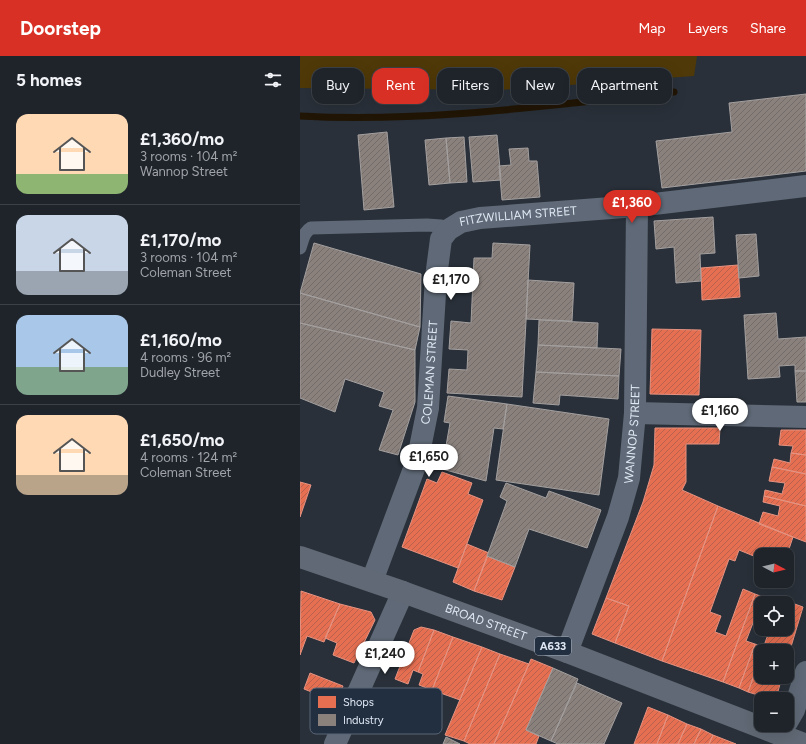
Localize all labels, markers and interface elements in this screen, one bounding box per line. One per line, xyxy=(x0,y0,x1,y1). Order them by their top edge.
text: Doorstep xyxy=(20,17,101,40)
text: Map xyxy=(638,20,666,37)
text: Layers xyxy=(688,20,728,37)
text: Share xyxy=(750,20,786,37)
chip: Buy xyxy=(312,68,364,104)
chip: Rent xyxy=(372,68,429,104)
chip: Filters xyxy=(437,68,503,104)
chip: New xyxy=(511,68,569,104)
chip: Apartment xyxy=(577,68,672,104)
icon: filters xyxy=(262,69,284,91)
text: 5 homes xyxy=(16,70,82,90)
text: £1,360/mo xyxy=(140,129,224,149)
icon: home xyxy=(48,130,96,178)
text: 3 rooms · 104 m² xyxy=(140,149,237,164)
text: Wannop Street xyxy=(140,164,228,179)
pin: £1,360 xyxy=(599,190,665,224)
text: £1,360 xyxy=(612,195,652,210)
street label: FITZWILLIAM STREET xyxy=(458,204,578,229)
text: £1,170/mo xyxy=(140,230,221,250)
icon: home xyxy=(48,231,96,279)
text: 3 rooms · 104 m² xyxy=(140,250,237,265)
text: Coleman Street xyxy=(140,265,231,280)
pin: £1,170 xyxy=(418,267,484,301)
text: £1,170 xyxy=(432,272,470,287)
street label: COLEMAN STREET xyxy=(418,320,440,425)
text: £1,160/mo xyxy=(140,330,222,350)
icon: home xyxy=(48,331,96,379)
text: 4 rooms · 96 m² xyxy=(140,350,231,365)
text: Dudley Street xyxy=(140,365,220,380)
street label: WANNOP STREET xyxy=(622,384,642,484)
pin: £1,160 xyxy=(687,398,753,432)
text: £1,160 xyxy=(701,403,739,418)
text: £1,650/mo xyxy=(140,430,224,450)
icon: home xyxy=(48,431,96,479)
pin: £1,650 xyxy=(396,444,462,478)
text: £1,650 xyxy=(409,449,449,464)
text: 4 rooms · 124 m² xyxy=(140,450,237,465)
text: Coleman Street xyxy=(140,465,231,480)
north arrow xyxy=(754,548,794,588)
map controls xyxy=(754,548,794,732)
button: locate xyxy=(754,596,794,636)
street label: BROAD STREET xyxy=(443,601,529,644)
road number: A633 xyxy=(535,637,571,655)
pin: £1,240 xyxy=(352,641,418,675)
button: + xyxy=(754,644,794,684)
text: £1,240 xyxy=(365,646,405,661)
legend xyxy=(310,688,442,734)
button: − xyxy=(754,692,794,732)
text: Shops xyxy=(343,696,374,709)
text: Industry xyxy=(343,714,384,727)

